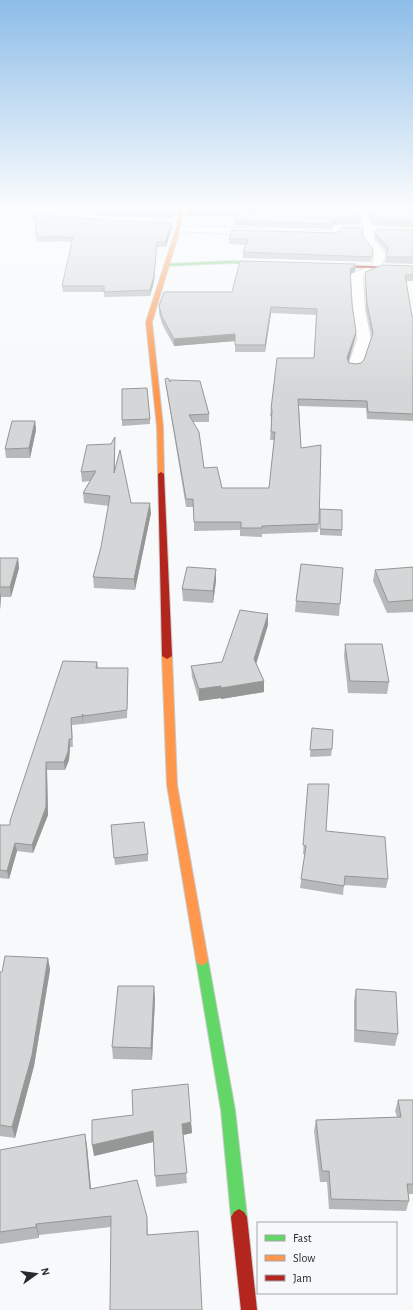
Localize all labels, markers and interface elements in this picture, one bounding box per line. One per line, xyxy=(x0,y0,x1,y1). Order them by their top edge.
legend xyxy=(257,1222,397,1294)
text: Fast xyxy=(293,1232,312,1244)
text: Slow xyxy=(293,1252,315,1264)
north arrow xyxy=(16,1254,56,1294)
text: N xyxy=(39,1267,51,1277)
text: Jam xyxy=(293,1272,312,1284)

